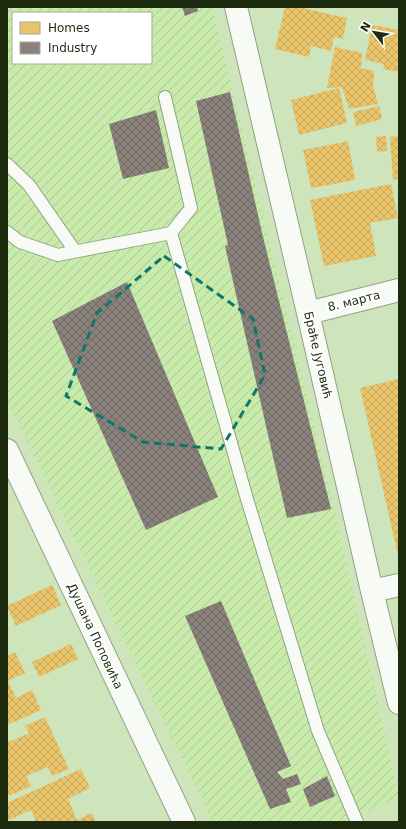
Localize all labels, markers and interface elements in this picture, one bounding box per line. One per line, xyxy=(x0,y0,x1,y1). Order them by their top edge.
legend xyxy=(12,12,152,64)
north arrow xyxy=(354,12,394,52)
text: N xyxy=(358,20,374,34)
text: Homes xyxy=(48,21,90,35)
text: Industry xyxy=(48,41,97,55)
street label: 8. марта xyxy=(326,288,382,314)
street label: Браће Југовић xyxy=(301,310,335,400)
street label: Душана Поповића xyxy=(64,581,126,691)

